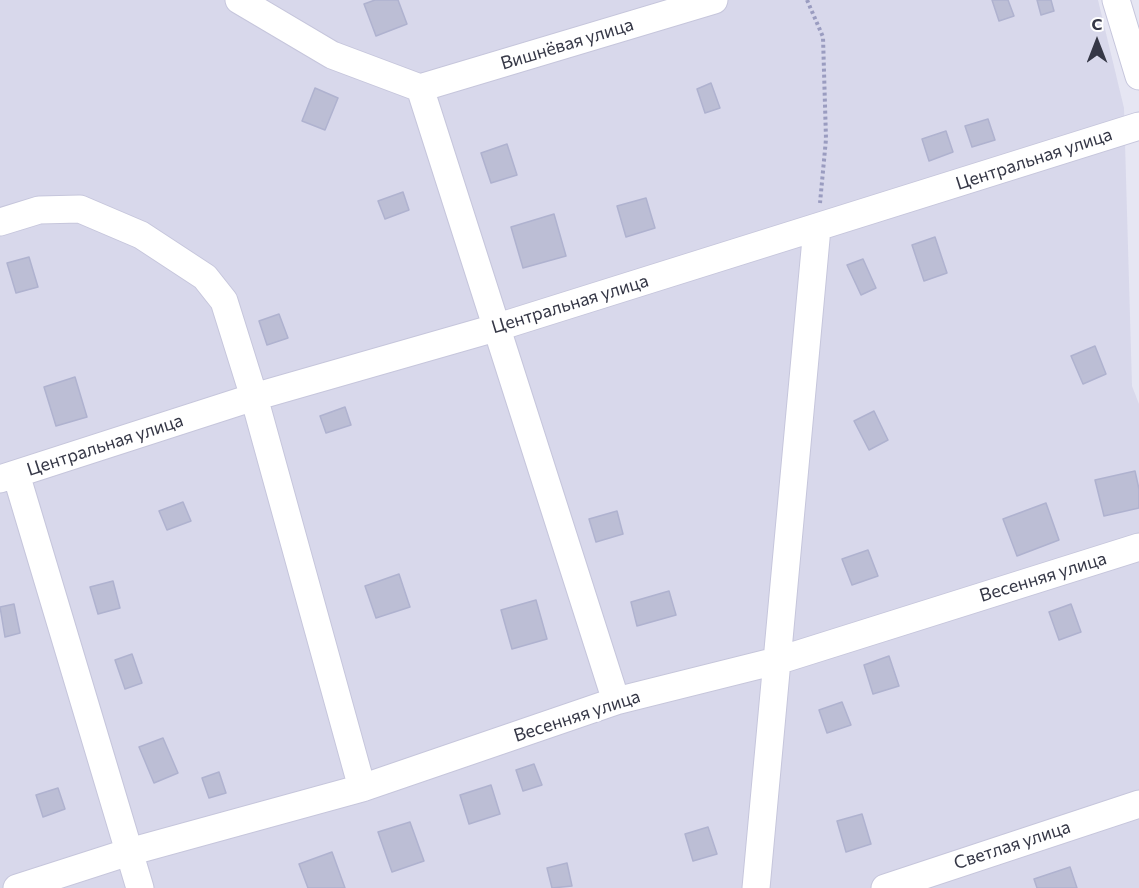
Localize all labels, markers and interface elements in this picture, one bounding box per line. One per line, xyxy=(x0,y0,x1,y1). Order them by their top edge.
north arrow xyxy=(1067,12,1127,72)
street label: Вишнёвая улица xyxy=(498,14,636,74)
text: С xyxy=(1092,14,1102,33)
street label: Центральная улица xyxy=(953,124,1115,194)
street label: Центральная улица xyxy=(489,270,651,338)
street label: Центральная улица xyxy=(24,410,186,480)
street label: Весенняя улица xyxy=(977,547,1109,607)
street label: Весенняя улица xyxy=(511,685,643,747)
street label: Светлая улица xyxy=(951,816,1073,874)

